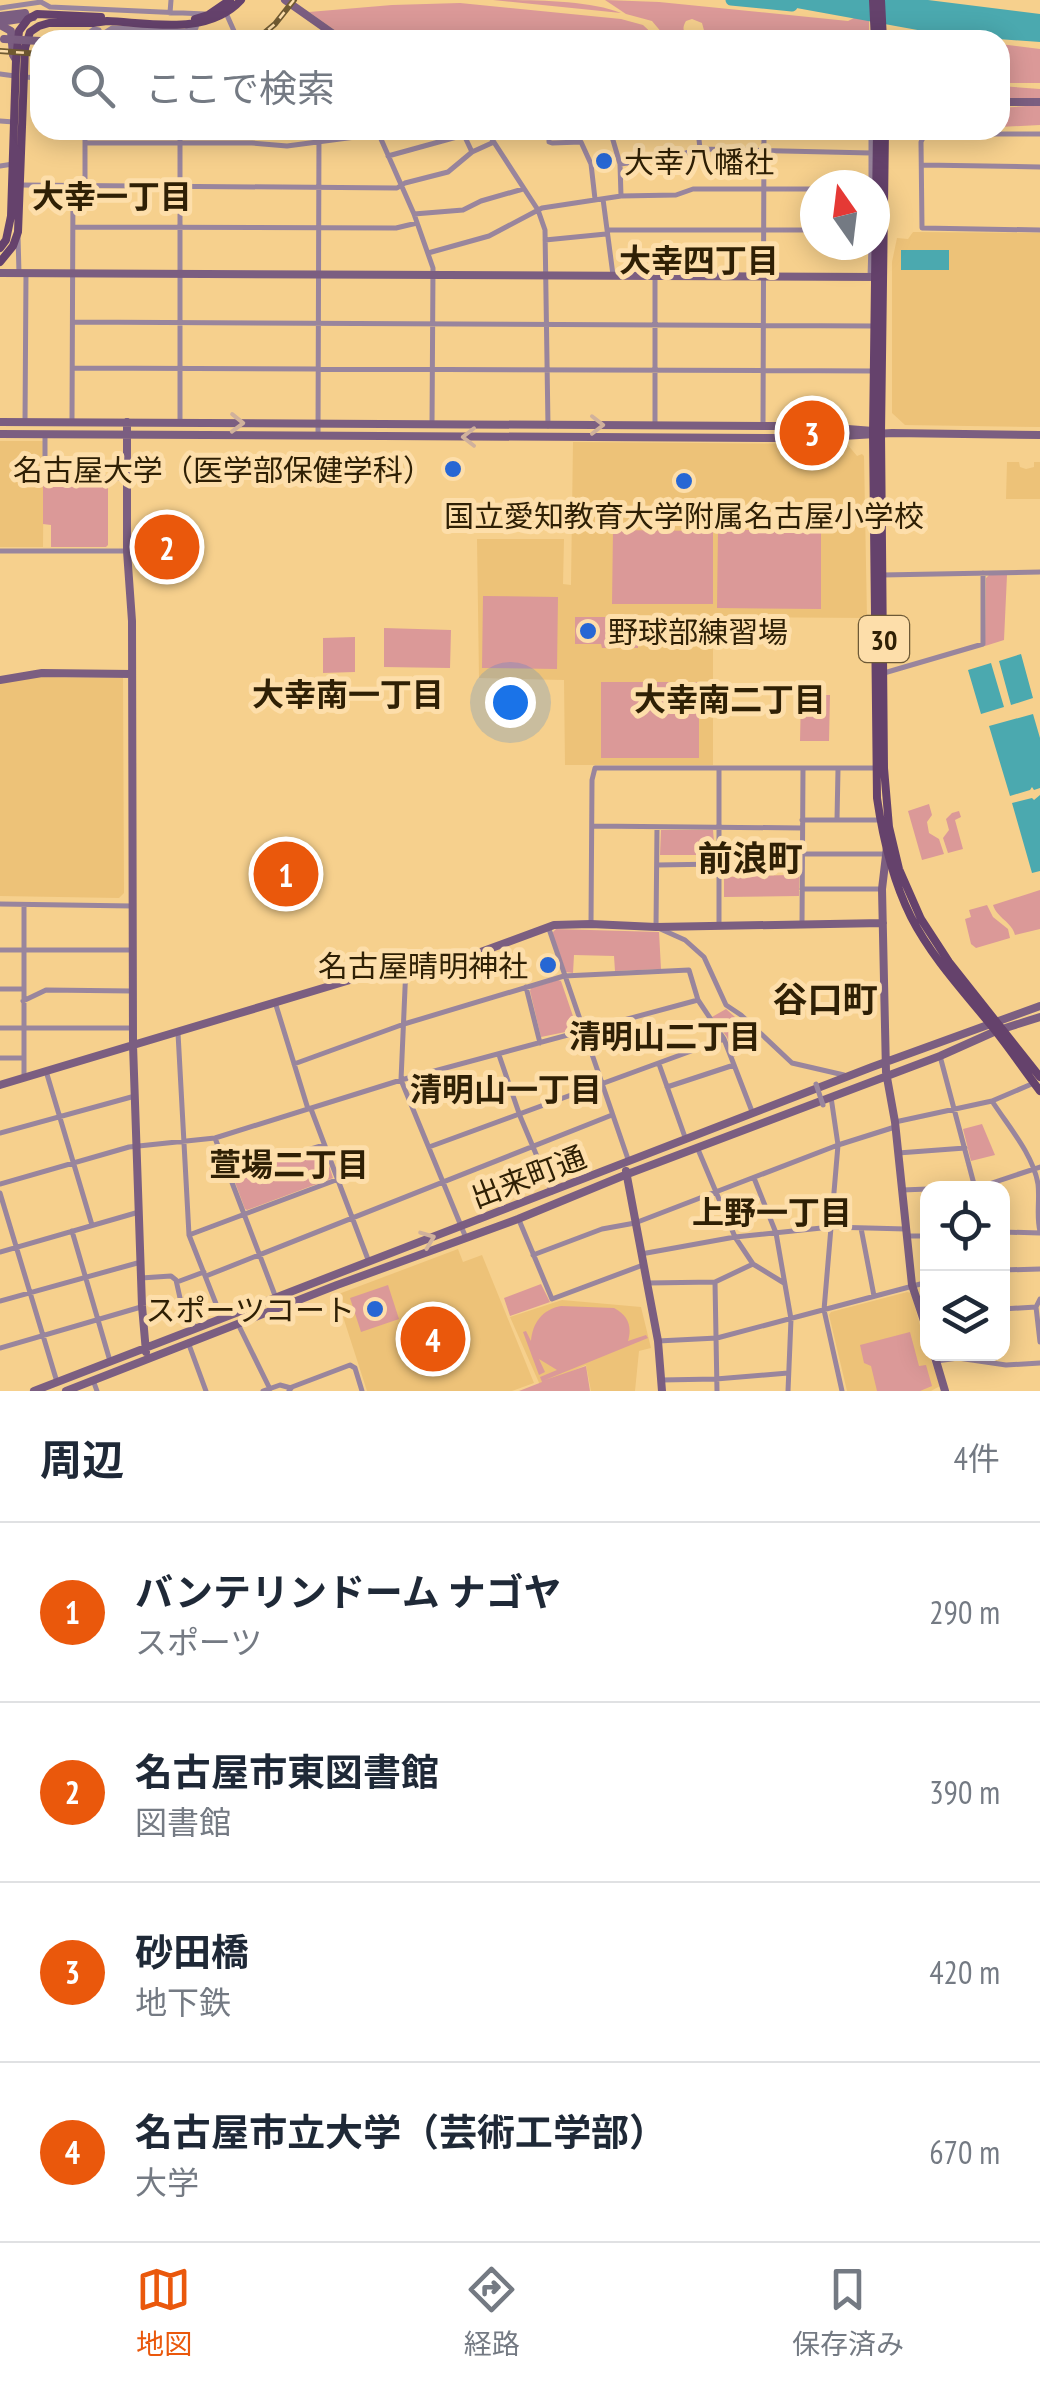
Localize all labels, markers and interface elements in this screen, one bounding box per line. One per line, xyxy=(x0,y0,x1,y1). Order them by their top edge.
search box xyxy=(30,30,1010,140)
icon: search xyxy=(65,58,120,113)
text: ここで検索 xyxy=(145,63,335,112)
place label: 大幸八幡社 xyxy=(624,142,774,181)
marker: 大幸八幡社 xyxy=(593,150,615,172)
north arrow xyxy=(800,170,890,260)
district label: 大幸一丁目 xyxy=(32,175,192,217)
district label: 大幸四丁目 xyxy=(619,239,779,281)
pin: 3 xyxy=(780,396,844,470)
one-way arrow xyxy=(230,412,246,434)
one-way arrow xyxy=(590,414,606,436)
one-way arrow xyxy=(460,426,476,447)
place label: 名古屋大学（医学部保健学科） xyxy=(13,450,433,489)
marker: 名古屋大学（医学部保健学科） xyxy=(442,458,464,480)
marker: 国立愛知教育大学附属名古屋小学校 xyxy=(673,470,695,492)
place label: 国立愛知教育大学附属名古屋小学校 xyxy=(444,496,924,535)
pin: 2 xyxy=(134,510,200,584)
place label: 野球部練習場 xyxy=(608,612,788,651)
road number: 30 xyxy=(859,616,909,662)
marker: 野球部練習場 xyxy=(577,620,599,642)
district label: 大幸南一丁目 xyxy=(252,673,444,715)
your location xyxy=(485,677,536,728)
district label: 大幸南二丁目 xyxy=(634,678,826,720)
district label: 前浪町 xyxy=(697,835,803,881)
pin: 1 xyxy=(254,836,318,912)
place label: 名古屋晴明神社 xyxy=(318,946,528,985)
marker: 名古屋晴明神社 xyxy=(537,954,559,976)
district label: 谷口町 xyxy=(772,976,878,1022)
district label: 清明山二丁目 xyxy=(569,1015,761,1057)
district label: 清明山一丁目 xyxy=(410,1068,602,1110)
street label: 出来町通 xyxy=(465,1136,591,1216)
district label: 萱場二丁目 xyxy=(209,1143,369,1185)
map controls xyxy=(920,1181,1010,1361)
button: locate xyxy=(920,1181,1010,1271)
district label: 上野一丁目 xyxy=(692,1191,852,1233)
one-way arrow xyxy=(418,1230,435,1251)
button: layers xyxy=(920,1271,1010,1361)
place label: スポーツコート xyxy=(146,1290,355,1329)
marker: スポーツコート xyxy=(364,1298,386,1320)
pin: 4 xyxy=(400,1302,466,1376)
text: 周辺 xyxy=(40,1432,124,1487)
text: 4件 xyxy=(954,1437,1000,1479)
text: バンテリンドーム ナゴヤ xyxy=(135,1567,562,1616)
text: 1 xyxy=(65,1591,80,1633)
text: 290 m xyxy=(929,1591,1000,1633)
text: スポーツ xyxy=(135,1621,262,1663)
text: 名古屋市東図書館 xyxy=(135,1747,439,1796)
text: 2 xyxy=(65,1771,80,1813)
text: 390 m xyxy=(929,1771,1000,1813)
text: 図書館 xyxy=(135,1801,231,1843)
text: 砂田橋 xyxy=(135,1927,249,1976)
text: 3 xyxy=(65,1951,80,1993)
text: 420 m xyxy=(929,1951,1000,1993)
text: 地下鉄 xyxy=(135,1981,231,2023)
text: 名古屋市立大学（芸術工学部） xyxy=(135,2107,667,2156)
text: 4 xyxy=(65,2131,80,2173)
text: 670 m xyxy=(929,2131,1000,2173)
text: 大学 xyxy=(135,2161,199,2203)
tab: 地図 xyxy=(136,2262,192,2362)
tab: 経路 xyxy=(464,2262,520,2362)
tab: 保存済み xyxy=(792,2262,904,2362)

